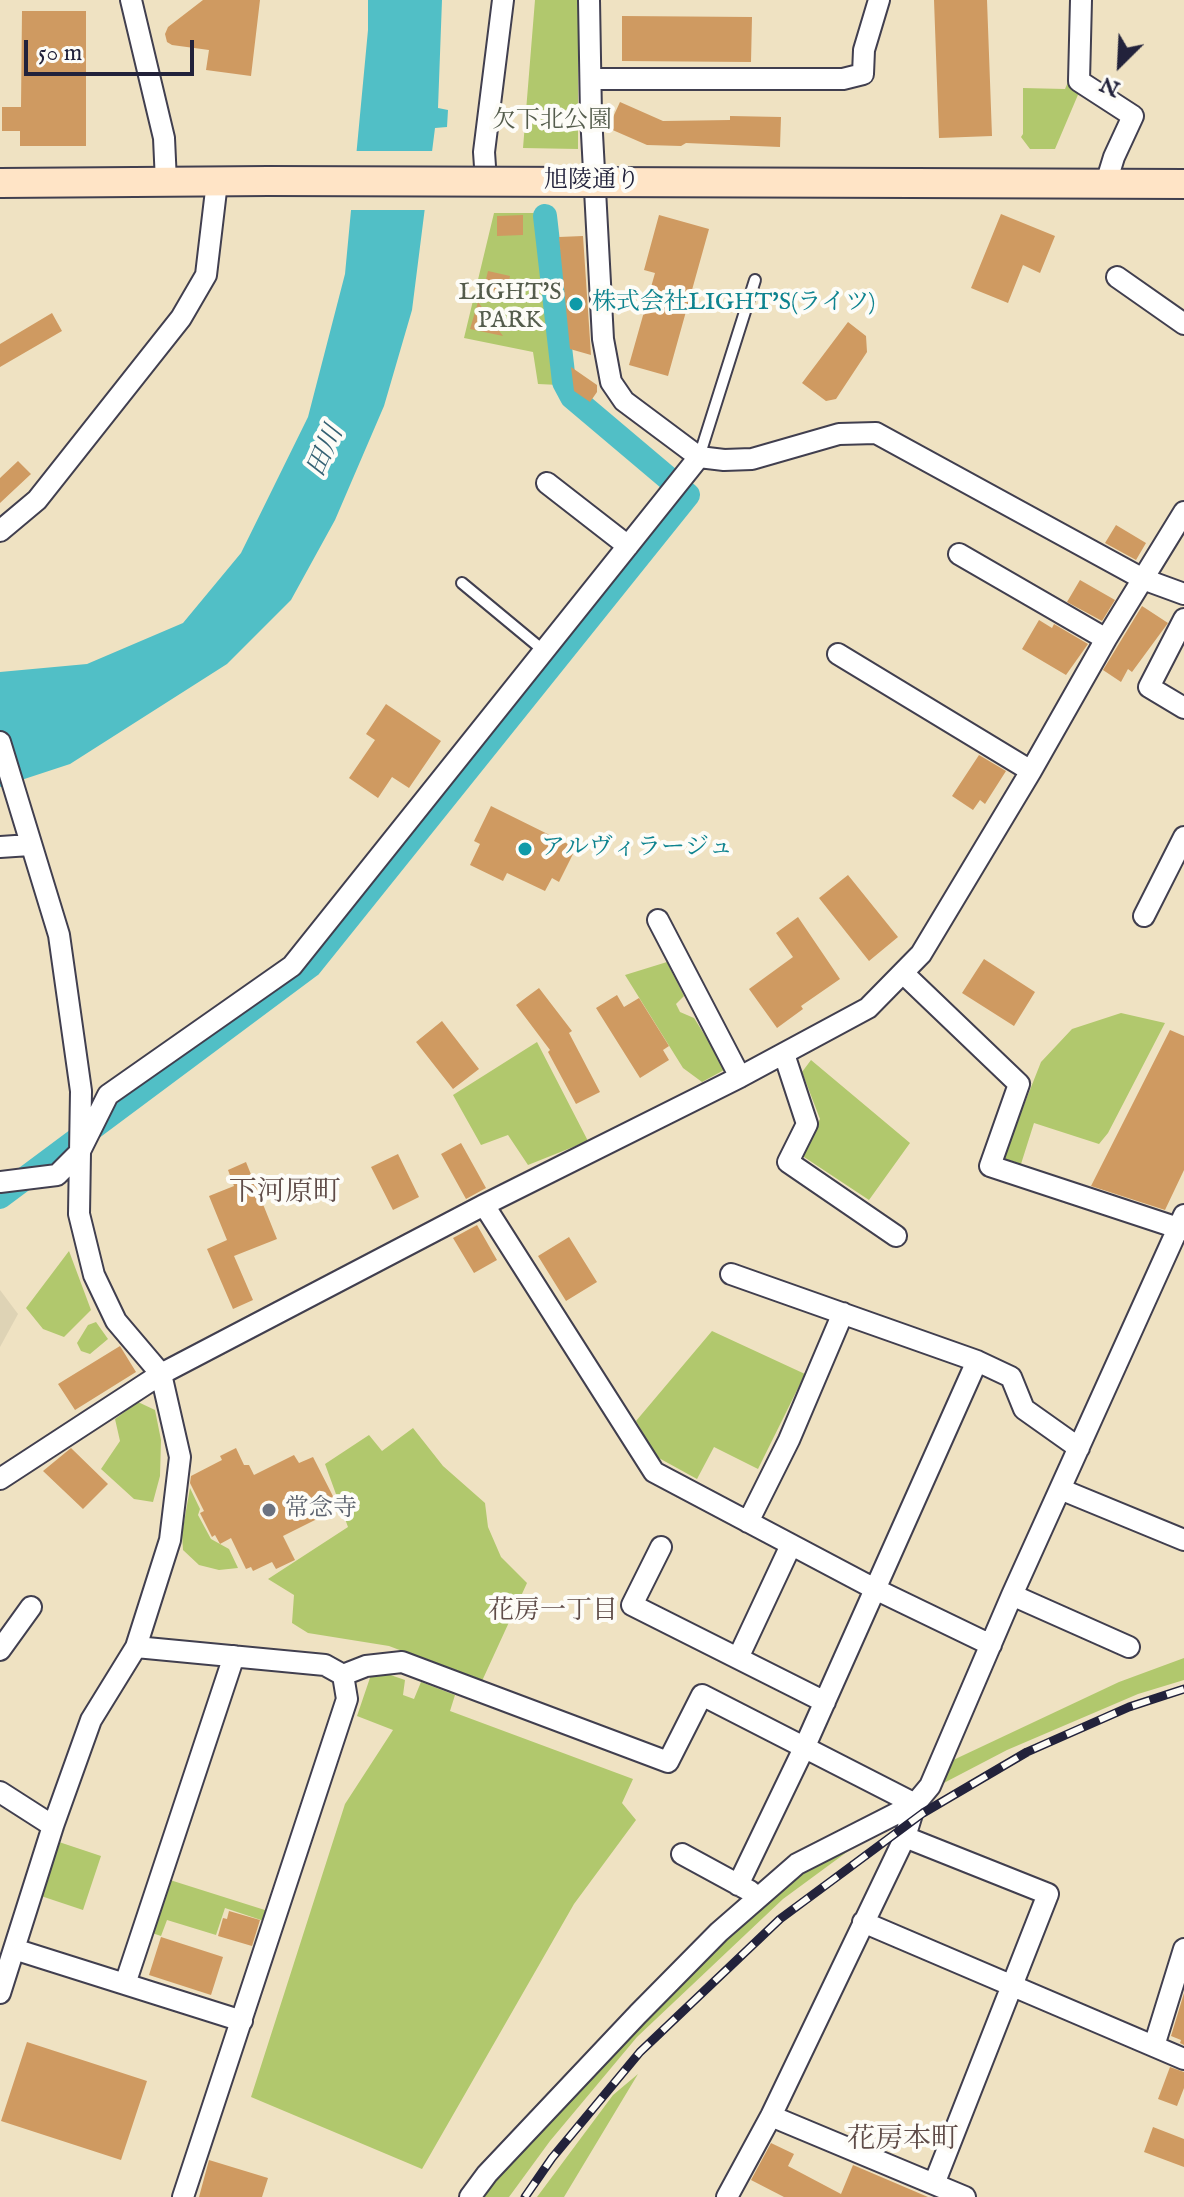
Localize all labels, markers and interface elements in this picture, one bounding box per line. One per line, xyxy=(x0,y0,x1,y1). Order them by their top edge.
scale bar xyxy=(28,24,198,74)
north arrow xyxy=(1080,24,1160,104)
text: 50 m xyxy=(38,38,82,69)
text: N xyxy=(1096,69,1125,103)
park label: 欠下北公園 xyxy=(492,108,612,136)
street label: 旭陵通り xyxy=(544,168,640,196)
park label: LIGHT'S PARK xyxy=(458,280,562,336)
place label: 株式会社LIGHT'S(ライツ) xyxy=(592,290,875,318)
marker: 株式会社LIGHT'S(ライツ) xyxy=(567,295,585,313)
water label: 田川 xyxy=(302,422,352,482)
place label: アルヴィラージュ xyxy=(541,835,733,863)
marker: アルヴィラージュ xyxy=(516,840,534,858)
district label: 下河原町 xyxy=(229,1177,341,1211)
place label: 常念寺 xyxy=(285,1496,357,1524)
marker: 常念寺 xyxy=(260,1501,278,1519)
district label: 花房一丁目 xyxy=(488,1597,618,1629)
district label: 花房本町 xyxy=(847,2124,959,2158)

